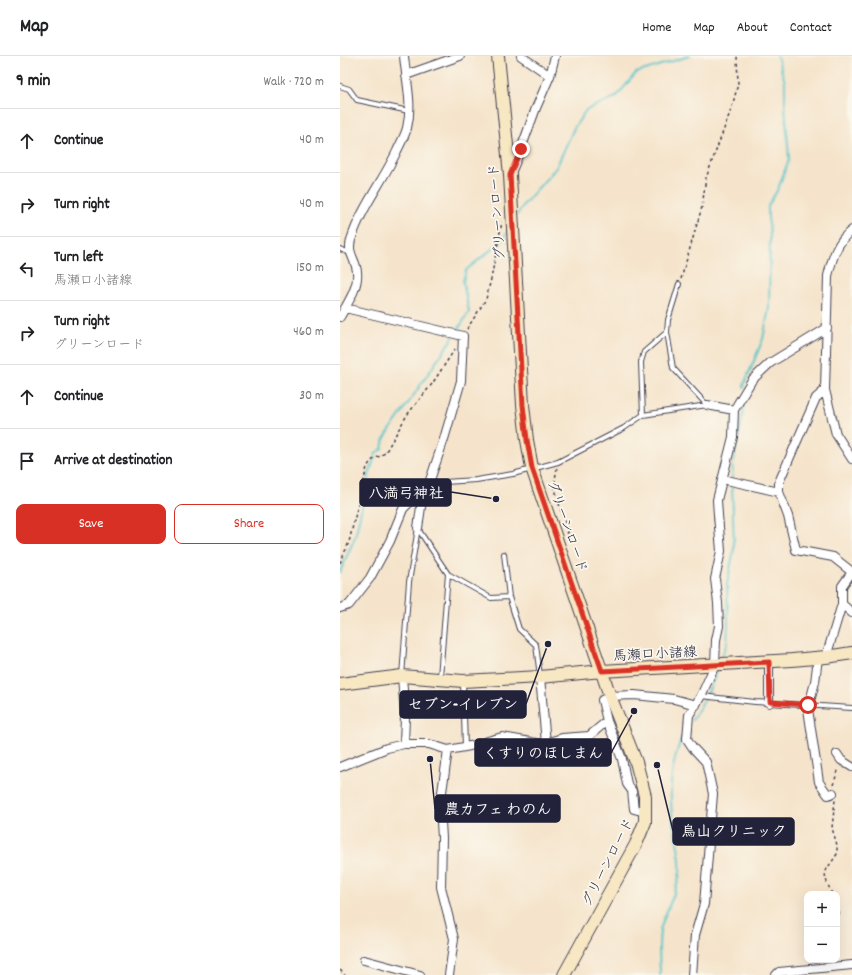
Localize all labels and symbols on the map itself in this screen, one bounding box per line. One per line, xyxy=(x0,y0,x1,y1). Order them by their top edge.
route end xyxy=(512,140,530,158)
street label: グリーンロード xyxy=(485,163,511,261)
street label: グリーンロード xyxy=(541,477,591,576)
callout: 八満弓神社 xyxy=(360,479,451,506)
text: 八満弓神社 xyxy=(368,484,444,506)
street label: 馬瀬口小諸線 xyxy=(613,643,698,667)
callout: セブン-イレブン xyxy=(400,691,526,718)
text: セブン-イレブン xyxy=(408,695,518,717)
route start xyxy=(799,696,817,714)
callout: くすりのほしまん xyxy=(475,739,611,766)
text: くすりのほしまん xyxy=(483,744,603,766)
callout: 農カフェ わのん xyxy=(435,795,560,822)
text: 農カフェ わのん xyxy=(444,800,552,822)
street label: グリーンロード xyxy=(578,815,640,911)
callout: 烏山クリニック xyxy=(673,818,794,845)
text: 烏山クリニック xyxy=(681,822,787,844)

